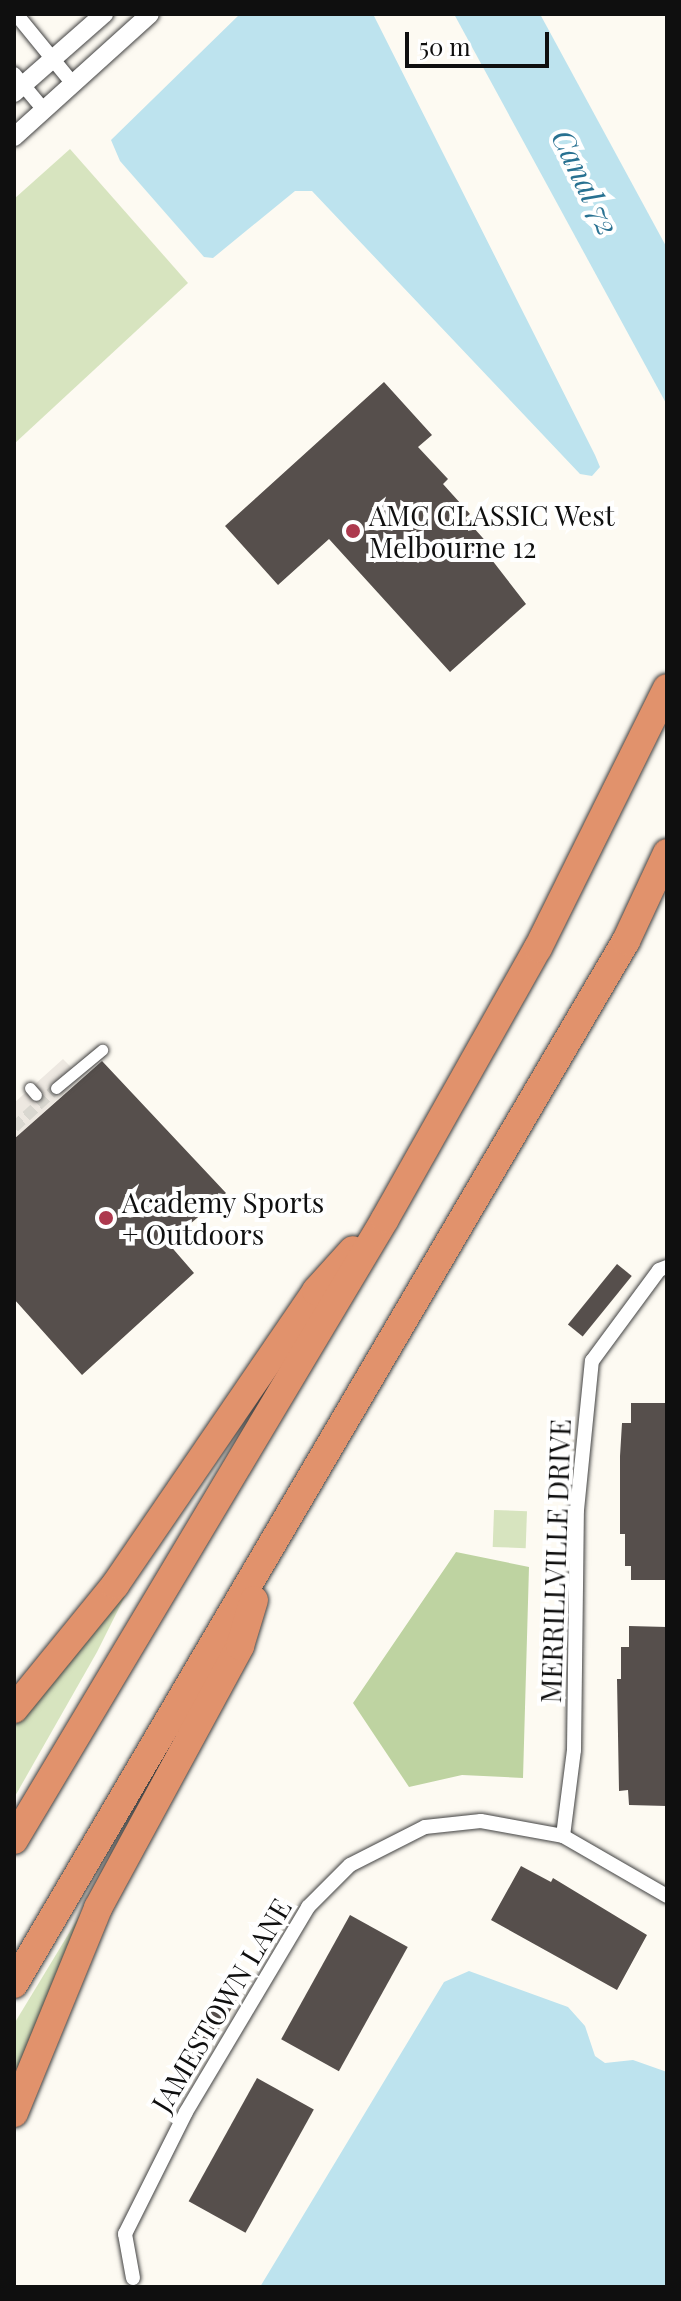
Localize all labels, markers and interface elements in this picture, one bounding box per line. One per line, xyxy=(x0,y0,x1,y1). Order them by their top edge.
scale bar xyxy=(409,16,553,66)
text: 50 m xyxy=(419,30,471,62)
water label: Canal 72 xyxy=(545,123,627,241)
place label: AMC CLASSIC West Melbourne 12 xyxy=(369,498,616,564)
marker: AMC CLASSIC West Melbourne 12 xyxy=(344,522,362,540)
place label: Academy Sports + Outdoors xyxy=(122,1185,325,1251)
marker: Academy Sports + Outdoors xyxy=(97,1209,115,1227)
street label: MERRILLVILLE DRIVE xyxy=(533,1418,577,1704)
street label: JAMESTOWN LANE xyxy=(144,1892,298,2118)

